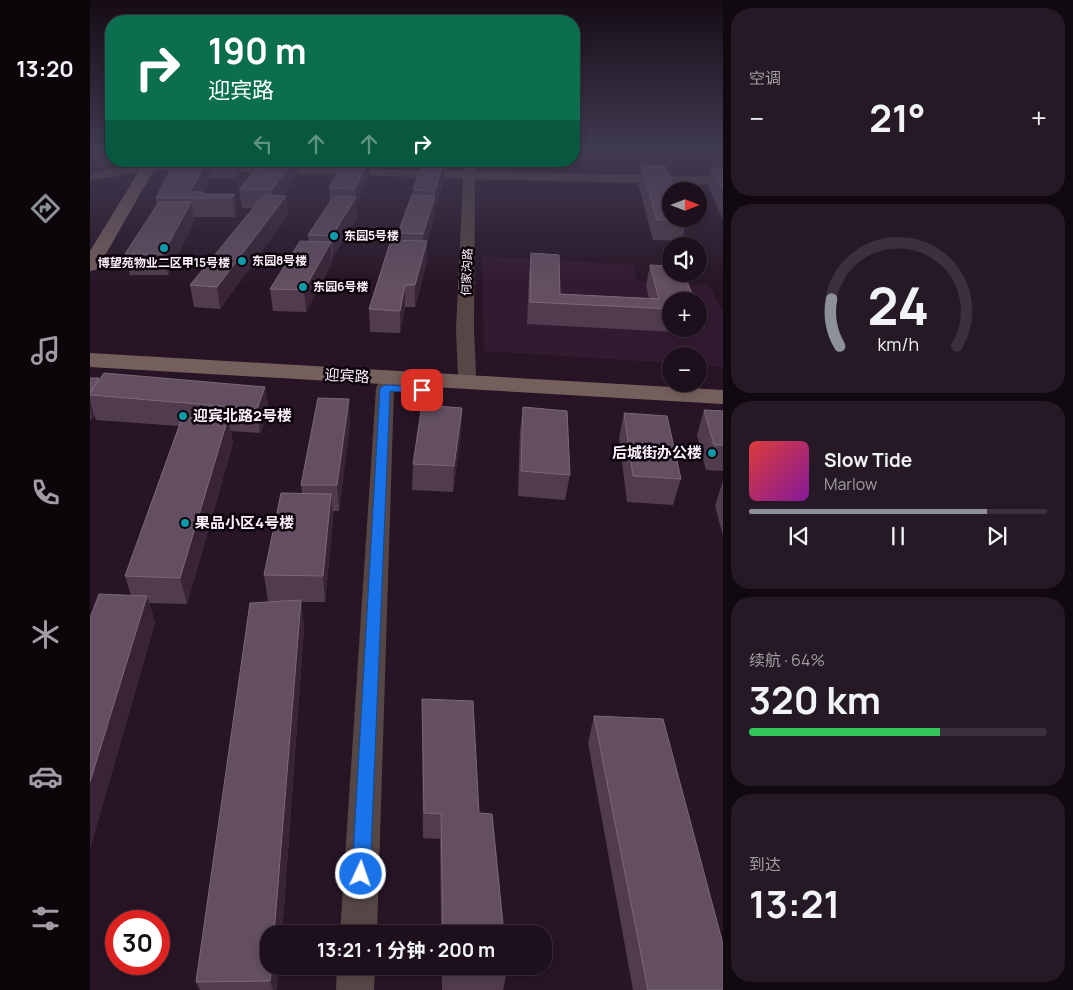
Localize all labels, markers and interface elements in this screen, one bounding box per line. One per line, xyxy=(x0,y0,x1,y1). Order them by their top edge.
text: 190 m xyxy=(208,27,307,75)
icon: right xyxy=(125,35,190,100)
text: 13:20 xyxy=(16,54,74,84)
text: 空调 xyxy=(749,67,781,89)
text: 迎宾路 xyxy=(208,75,274,105)
text: 21° xyxy=(869,91,926,143)
text: − xyxy=(749,99,764,137)
text: + xyxy=(1031,99,1047,137)
icon: left xyxy=(249,130,277,158)
icon: ahead xyxy=(302,130,330,158)
icon: ahead xyxy=(355,130,383,158)
icon: right xyxy=(408,130,436,158)
north arrow xyxy=(662,182,708,228)
map controls xyxy=(662,182,707,392)
icon: directions xyxy=(28,191,63,226)
place label: 东园5号楼 xyxy=(344,227,399,244)
marker: 东园5号楼 xyxy=(328,230,340,242)
button: sound xyxy=(662,237,707,282)
marker: 博望苑物业二区甲15号楼 xyxy=(158,242,170,254)
street label: 何家沟路 xyxy=(457,248,476,296)
place label: 东园8号楼 xyxy=(252,252,307,269)
place label: 博望苑物业二区甲15号楼 xyxy=(98,254,230,271)
marker: 东园8号楼 xyxy=(236,255,248,267)
text: 24 xyxy=(867,270,929,341)
place label: 东园6号楼 xyxy=(313,278,368,295)
marker: 东园6号楼 xyxy=(297,281,309,293)
button: + xyxy=(662,292,707,337)
text: km/h xyxy=(877,332,919,356)
icon: music xyxy=(28,333,63,368)
button: − xyxy=(662,347,707,392)
street label: 迎宾路 xyxy=(324,364,370,387)
pin xyxy=(401,369,443,411)
icon: arrive xyxy=(408,376,436,404)
place label: 迎宾北路2号楼 xyxy=(193,405,292,426)
marker: 迎宾北路2号楼 xyxy=(177,410,189,422)
place label: 后城街办公楼 xyxy=(612,442,702,463)
marker: 后城街办公楼 xyxy=(706,447,718,459)
text: Slow Tide xyxy=(824,447,912,473)
text: Marlow xyxy=(824,473,877,495)
icon: phone xyxy=(28,475,63,510)
place label: 果品小区4号楼 xyxy=(195,512,294,533)
marker: 果品小区4号楼 xyxy=(179,517,191,529)
icon: previous xyxy=(785,522,813,550)
icon: pause xyxy=(884,522,912,550)
icon: next xyxy=(983,522,1011,550)
icon: climate xyxy=(28,617,63,652)
text: 续航 · 64% xyxy=(749,649,825,671)
text: 320 km xyxy=(749,673,881,725)
icon: car xyxy=(28,759,63,794)
position arrow xyxy=(334,847,386,899)
text: 到达 xyxy=(749,853,781,875)
text: 13:21 xyxy=(749,877,840,929)
icon: filters xyxy=(28,901,63,936)
speed limit sign: 30 xyxy=(105,910,170,975)
text: 13:21 · 1 分钟 · 200 m xyxy=(317,937,495,963)

